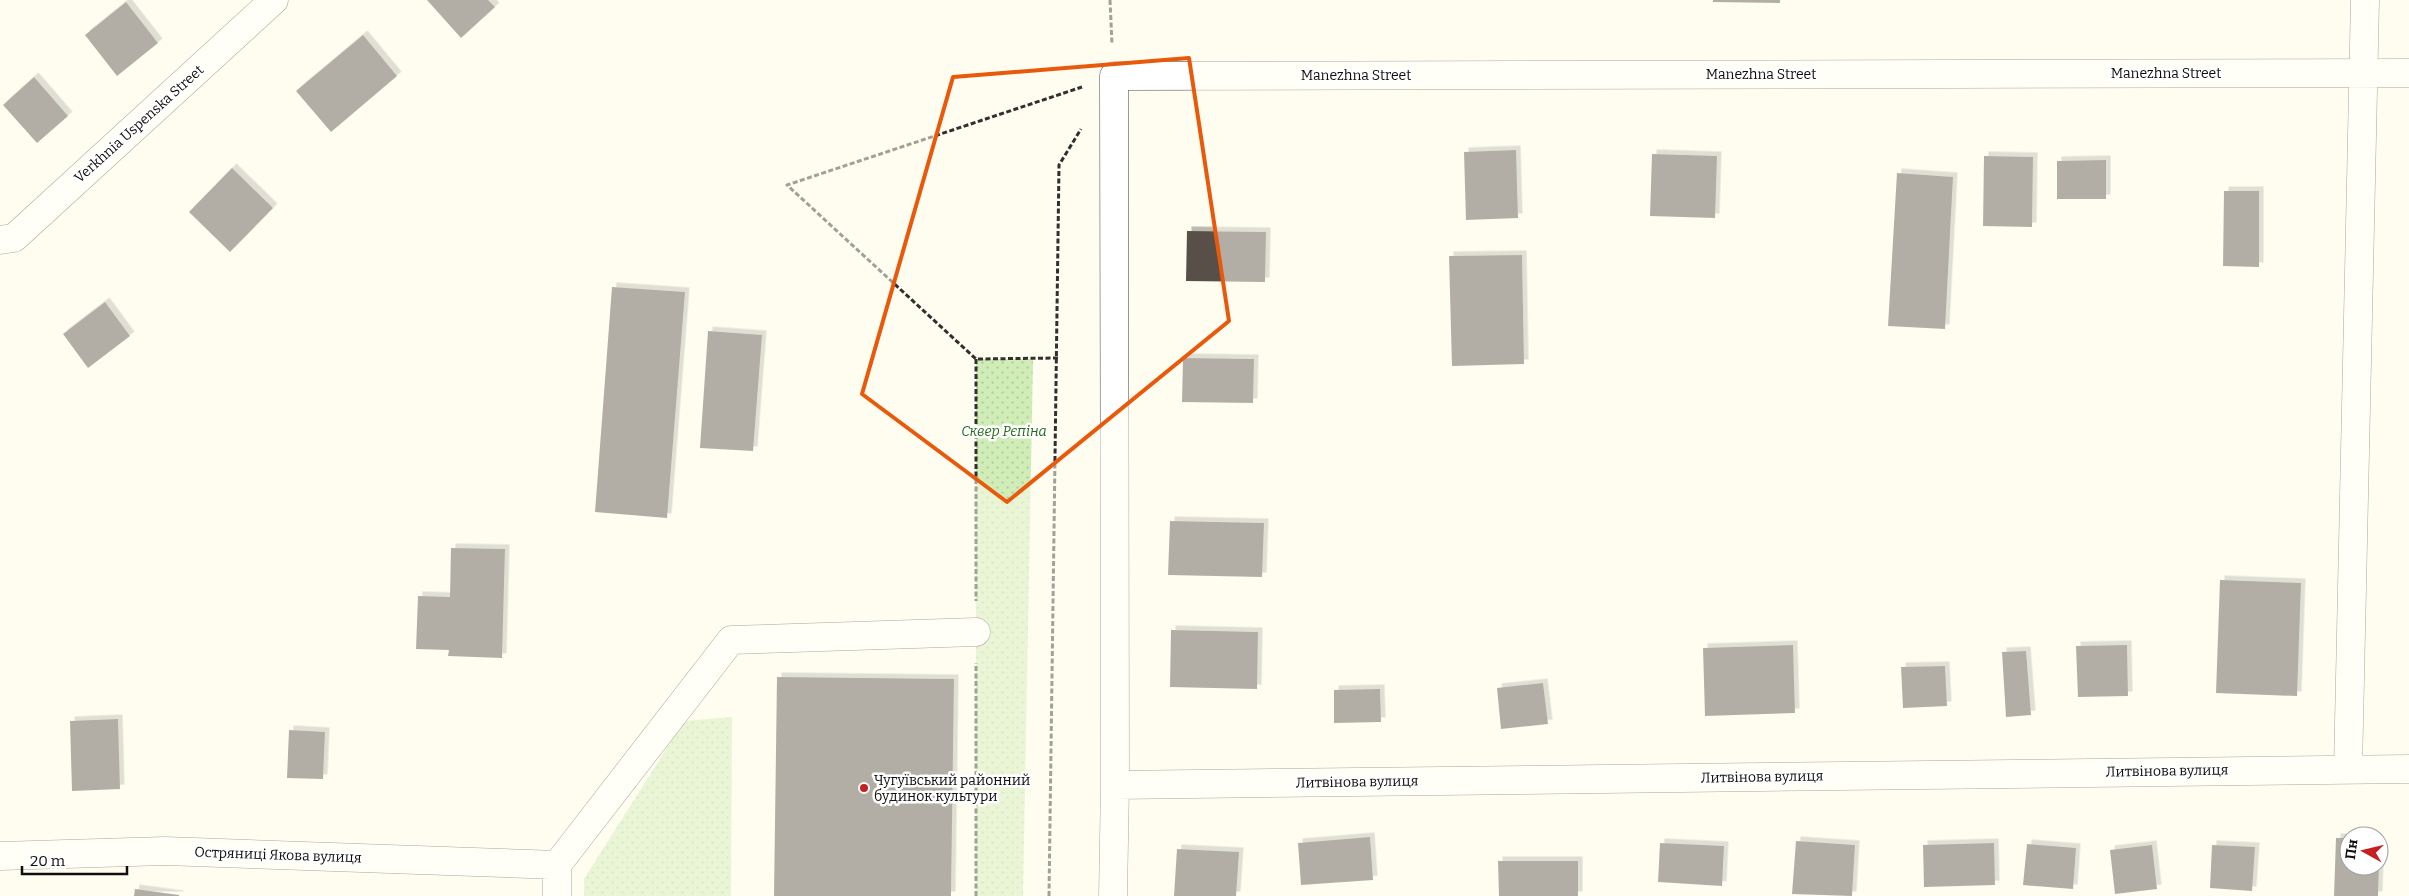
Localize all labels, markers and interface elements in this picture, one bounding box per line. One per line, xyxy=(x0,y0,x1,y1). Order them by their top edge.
street label: Verkhnia Uspenska Street xyxy=(71,61,207,187)
street label: Manezhna Street xyxy=(2111,65,2221,82)
street label: Manezhna Street xyxy=(1706,66,1816,83)
street label: Manezhna Street xyxy=(1301,67,1411,84)
park label: Сквер Рєпіна xyxy=(961,423,1047,440)
street label: Литвінова вулиця xyxy=(2105,761,2229,781)
street label: Литвінова вулиця xyxy=(1700,767,1824,787)
place label: Чугуївський районний будинок культури xyxy=(874,772,1030,805)
street label: Литвінова вулиця xyxy=(1295,772,1419,792)
marker: Чугуївський районний будинок культури xyxy=(858,782,870,794)
north arrow xyxy=(2339,826,2389,876)
text: Пн xyxy=(2342,838,2361,860)
scale bar xyxy=(22,844,128,876)
street label: Остряниці Якова вулиця xyxy=(194,844,362,866)
text: 20 m xyxy=(30,852,66,870)

